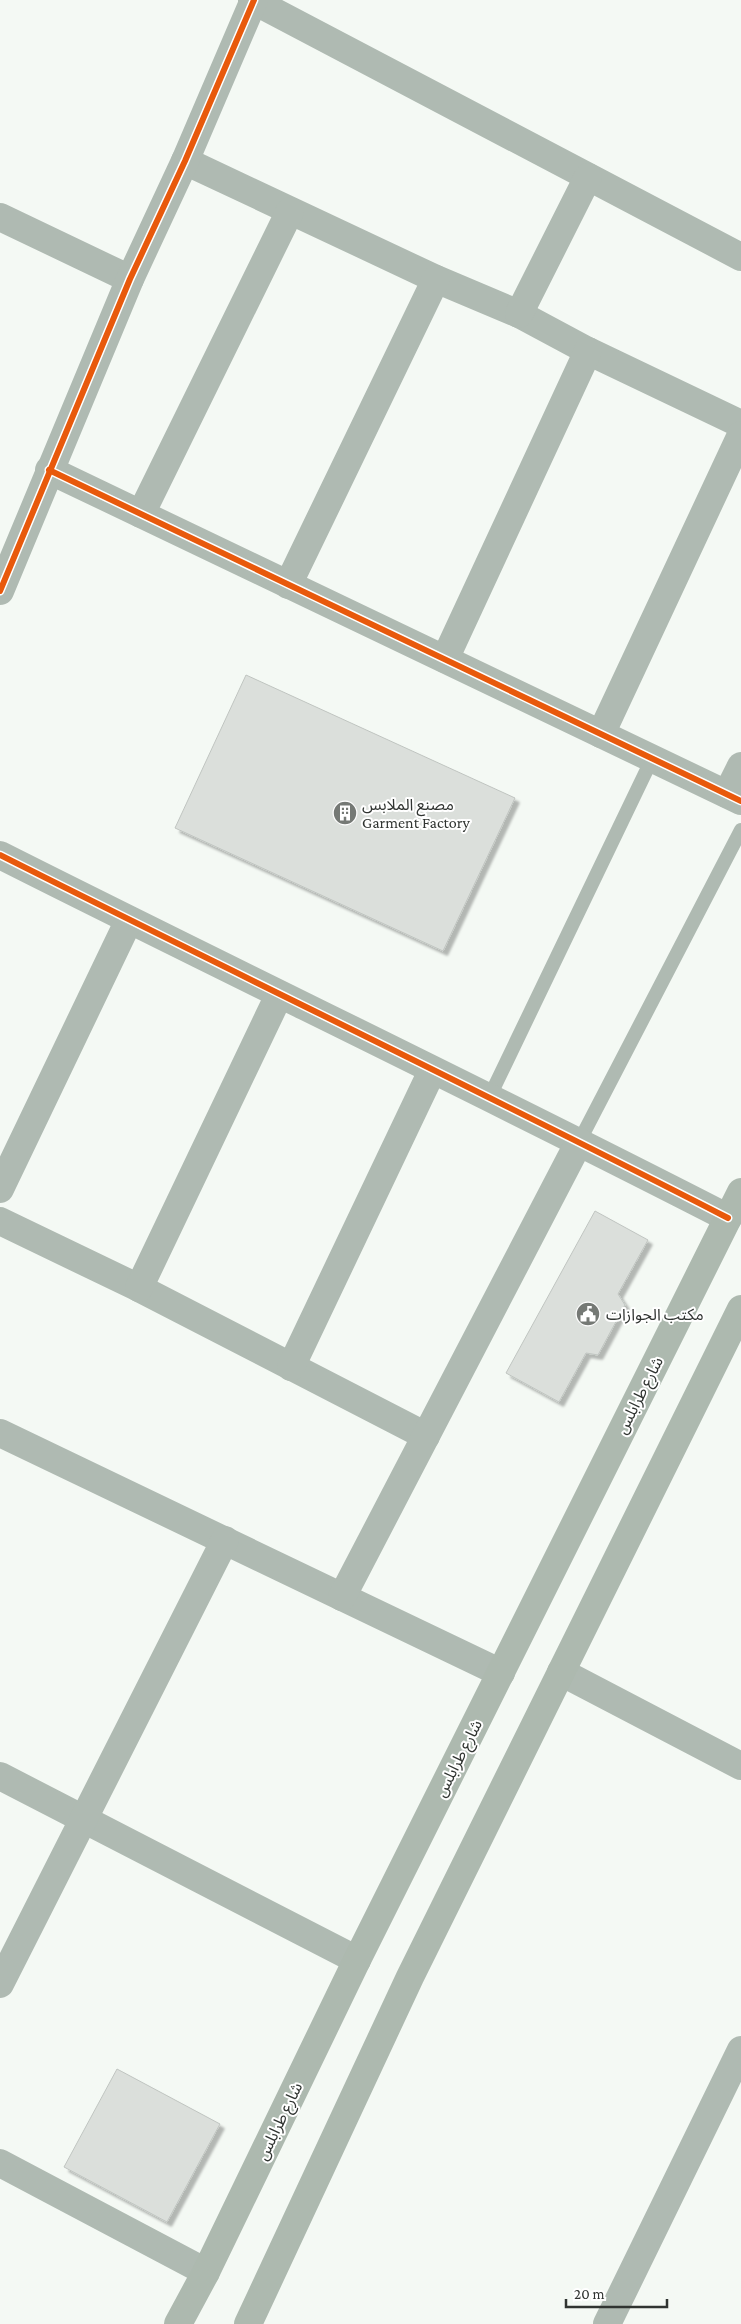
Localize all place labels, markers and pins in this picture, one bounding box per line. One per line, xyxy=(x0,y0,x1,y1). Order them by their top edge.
place label: مصنع الملابس Garment Factory xyxy=(362,796,470,832)
building icon: مصنع الملابس Garment Factory xyxy=(332,800,358,826)
public building icon: مكتب الجوازات xyxy=(575,1301,601,1327)
place label: مكتب الجوازات xyxy=(606,1306,704,1324)

